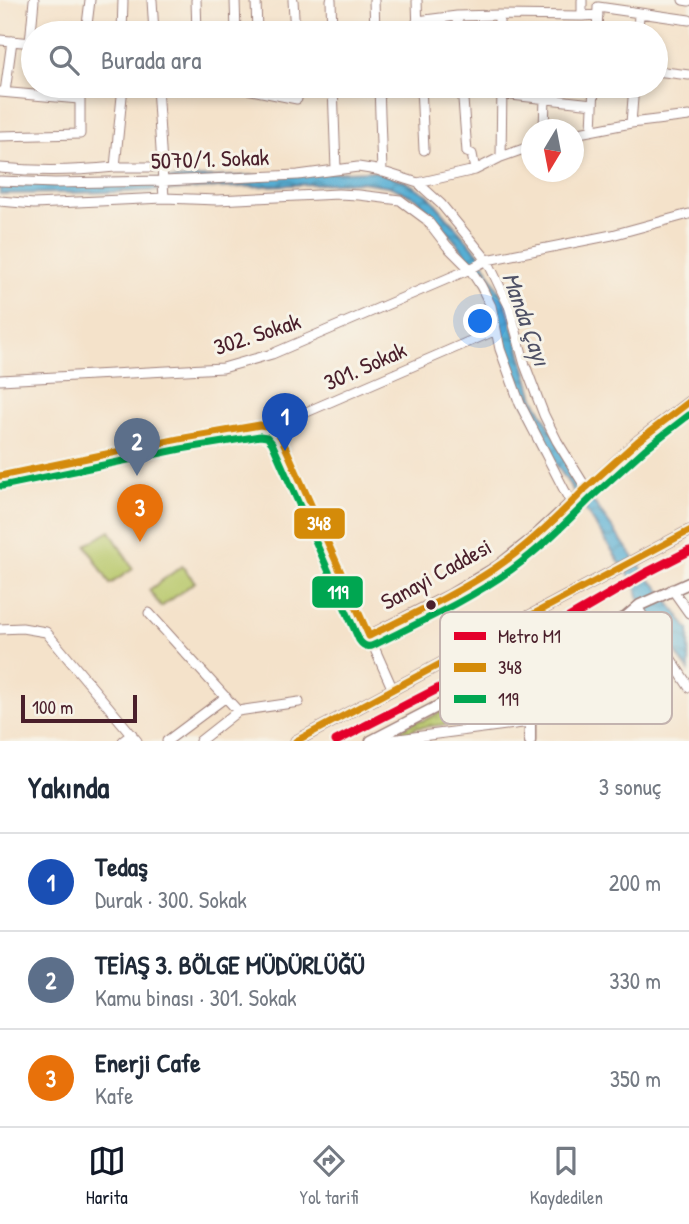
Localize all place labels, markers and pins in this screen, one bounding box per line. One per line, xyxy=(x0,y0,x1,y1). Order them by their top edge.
pin: 1 xyxy=(262,393,308,451)
pin: 2 xyxy=(114,418,160,476)
pin: 3 xyxy=(117,484,163,542)
unlabelled marker xyxy=(424,598,438,612)

